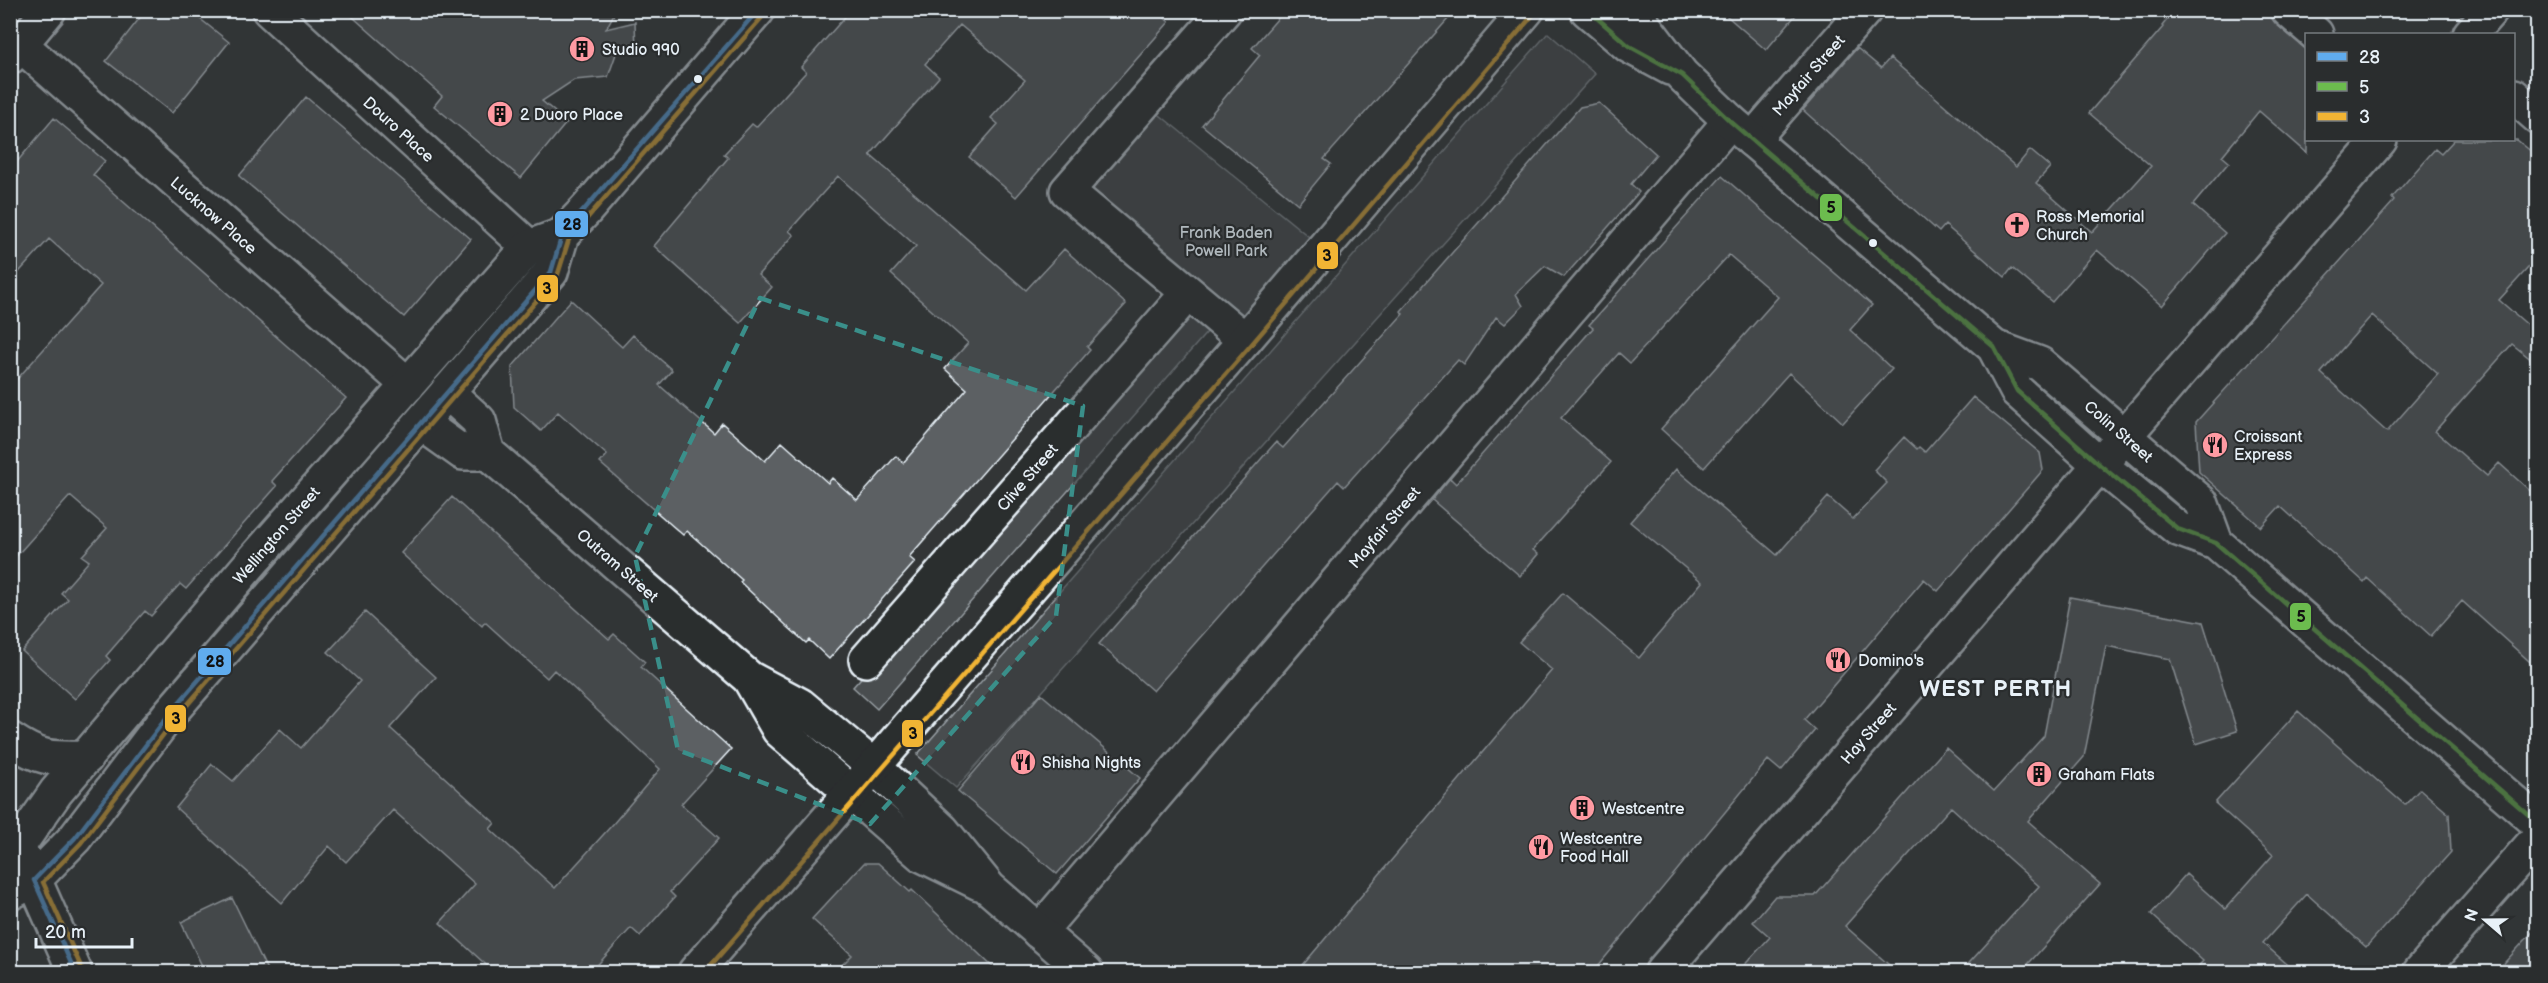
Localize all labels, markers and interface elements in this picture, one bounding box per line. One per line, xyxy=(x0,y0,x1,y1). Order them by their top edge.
street label: Mayfair Street xyxy=(1769,32,1849,120)
legend xyxy=(2305,33,2515,141)
building icon: Studio 990 xyxy=(567,34,597,64)
place label: Studio 990 xyxy=(602,41,680,60)
text: 28 xyxy=(2359,47,2380,68)
unlabelled marker xyxy=(692,73,704,85)
text: 5 xyxy=(2359,77,2369,98)
street label: Douro Place xyxy=(359,93,438,167)
building icon: 2 Duoro Place xyxy=(485,99,515,129)
place label: 2 Duoro Place xyxy=(520,106,623,125)
text: 3 xyxy=(2359,107,2370,128)
street label: Lucknow Place xyxy=(166,173,260,259)
line badge: 5 xyxy=(1819,193,1843,222)
text: 5 xyxy=(1826,199,1836,218)
place label: Ross Memorial Church xyxy=(2036,208,2144,245)
line badge: 28 xyxy=(554,210,589,238)
church icon: Ross Memorial Church xyxy=(2002,210,2032,240)
text: 28 xyxy=(562,216,582,235)
park label: Frank Baden Powell Park xyxy=(1180,224,1272,261)
unlabelled marker xyxy=(1867,237,1879,249)
line badge: 3 xyxy=(1316,241,1339,270)
text: 3 xyxy=(1322,247,1332,266)
line badge: 3 xyxy=(536,274,559,303)
text: 3 xyxy=(542,280,552,299)
street label: Colin Street xyxy=(2080,397,2156,467)
place label: Croissant Express xyxy=(2234,428,2303,465)
restaurant icon: Croissant Express xyxy=(2200,430,2230,460)
street label: Clive Street xyxy=(994,440,1063,516)
street label: Wellington Street xyxy=(230,483,325,589)
street label: Mayfair Street xyxy=(1345,483,1425,573)
street label: Outram Street xyxy=(572,526,662,607)
line badge: 5 xyxy=(2289,602,2312,631)
text: 5 xyxy=(2296,608,2306,627)
restaurant icon: Domino's xyxy=(1823,645,1853,675)
line badge: 28 xyxy=(197,647,232,676)
place label: Domino's xyxy=(1858,652,1924,671)
text: 28 xyxy=(205,653,225,672)
district label: WEST PERTH xyxy=(1919,676,2073,703)
street label: Hay Street xyxy=(1837,699,1901,768)
line badge: 3 xyxy=(164,704,187,733)
text: 3 xyxy=(171,710,181,729)
line badge: 3 xyxy=(901,719,924,748)
text: 3 xyxy=(908,725,918,744)
restaurant icon: Shisha Nights xyxy=(1008,747,1038,777)
place label: Shisha Nights xyxy=(1042,754,1141,773)
building icon: Graham Flats xyxy=(2024,759,2054,789)
place label: Graham Flats xyxy=(2058,766,2155,785)
building icon: Westcentre xyxy=(1567,793,1597,823)
place label: Westcentre xyxy=(1602,800,1685,819)
place label: Westcentre Food Hall xyxy=(1560,830,1643,867)
restaurant icon: Westcentre Food Hall xyxy=(1526,832,1556,862)
north arrow xyxy=(2455,890,2515,950)
text: N xyxy=(2461,906,2483,924)
scale bar xyxy=(36,911,132,949)
text: 20 m xyxy=(45,922,86,943)

